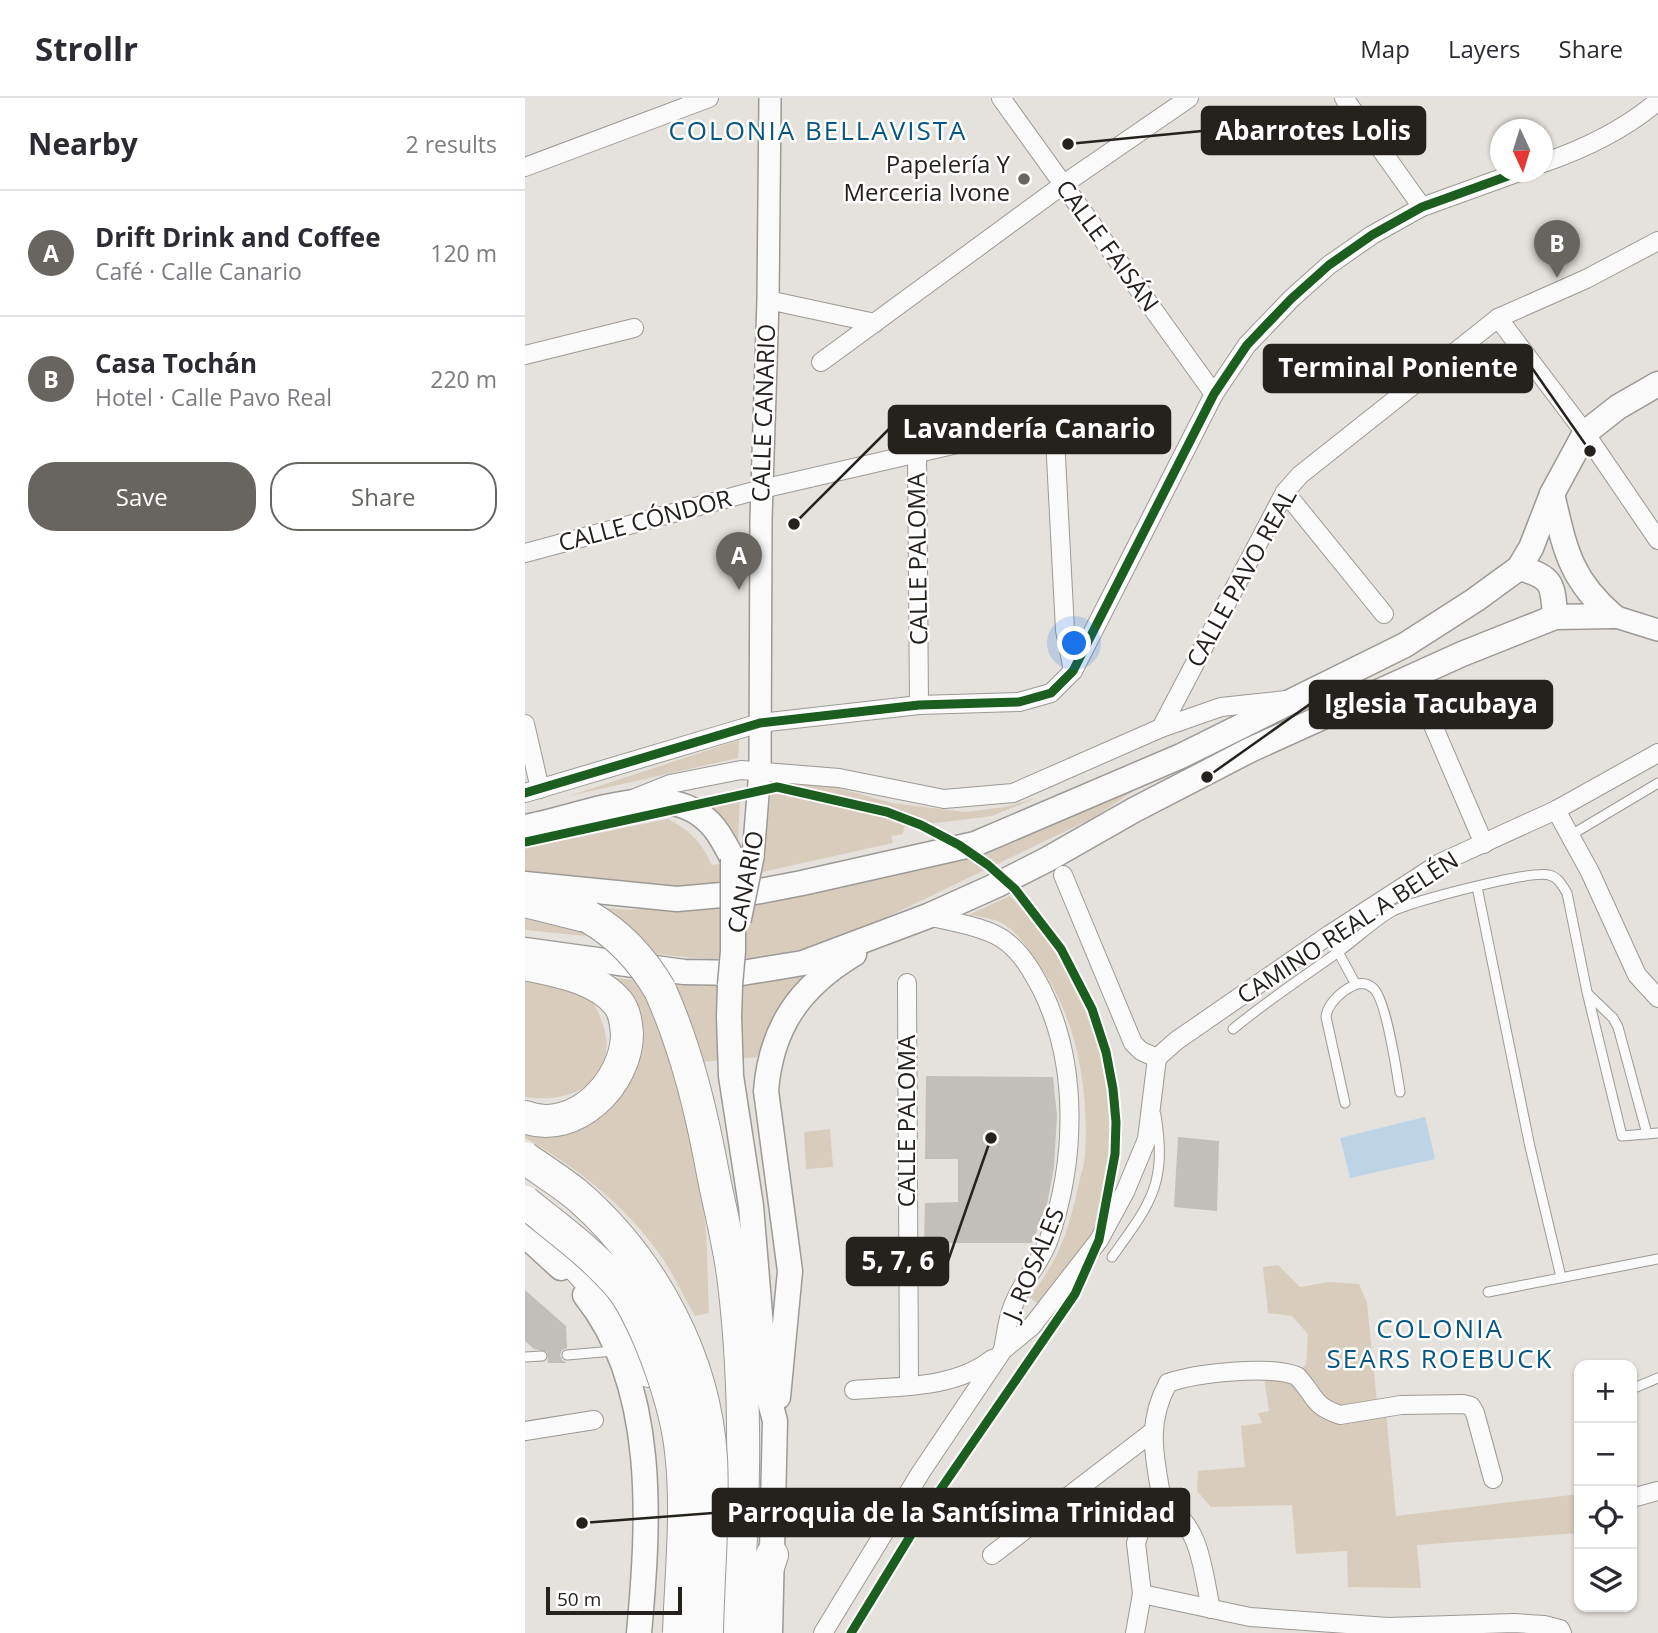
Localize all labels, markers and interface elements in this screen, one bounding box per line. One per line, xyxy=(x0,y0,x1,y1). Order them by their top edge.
text: Strollr xyxy=(35,26,138,71)
text: Map xyxy=(1360,32,1410,65)
text: Layers xyxy=(1448,32,1521,65)
text: Share xyxy=(1559,32,1623,65)
callout: Abarrotes Lolis xyxy=(1202,107,1425,154)
district label: COLONIA BELLAVISTA xyxy=(668,112,968,148)
text: Abarrotes Lolis xyxy=(1215,112,1411,148)
north arrow xyxy=(1490,119,1553,182)
text: Nearby xyxy=(28,123,138,164)
text: 2 results xyxy=(406,128,497,160)
place label: Papelería Y Merceria Ivone xyxy=(843,147,1011,208)
marker: Papelería Y Merceria Ivone xyxy=(1016,171,1032,187)
street label: CALLE FAISÁN xyxy=(1049,172,1167,318)
text: Drift Drink and Coffee xyxy=(95,219,381,255)
pin: B xyxy=(1534,220,1580,278)
text: A xyxy=(43,237,59,269)
text: 120 m xyxy=(430,237,497,269)
text: Café · Calle Canario xyxy=(95,255,302,287)
street label: CALLE CANARIO xyxy=(743,323,782,503)
text: Casa Tochán xyxy=(95,345,257,381)
callout: Terminal Poniente xyxy=(1264,345,1532,392)
text: Terminal Poniente xyxy=(1278,349,1518,385)
text: B xyxy=(43,363,59,395)
text: 220 m xyxy=(430,363,497,395)
text: Hotel · Calle Pavo Real xyxy=(95,381,332,413)
callout: Lavandería Canario xyxy=(889,406,1170,453)
text: Lavandería Canario xyxy=(903,410,1155,446)
button: Save xyxy=(28,462,256,531)
button: Share xyxy=(270,462,497,531)
street label: CALLE PALOMA xyxy=(898,472,935,646)
street label: CALLE CÓNDOR xyxy=(555,481,735,558)
street label: CALLE PAVO REAL xyxy=(1178,482,1304,673)
pin: A xyxy=(716,532,762,590)
your location xyxy=(1057,626,1091,660)
callout: Iglesia Tacubaya xyxy=(1310,681,1552,728)
text: Iglesia Tacubaya xyxy=(1324,685,1538,721)
street label: CANARIO xyxy=(718,828,771,936)
street label: CAMINO REAL A BELÉN xyxy=(1230,843,1464,1011)
street label: CALLE PALOMA xyxy=(889,1034,922,1207)
street label: J. ROSALES xyxy=(993,1202,1071,1327)
callout: 5, 7, 6 xyxy=(847,1238,948,1285)
text: 5, 7, 6 xyxy=(862,1242,935,1278)
district label: COLONIA SEARS ROEBUCK xyxy=(1327,1310,1553,1376)
map controls xyxy=(1574,1360,1637,1612)
button: + xyxy=(1574,1360,1637,1423)
button: − xyxy=(1574,1423,1637,1486)
button: locate xyxy=(1574,1486,1637,1549)
callout: Parroquia de la Santísima Trinidad xyxy=(713,1489,1189,1536)
text: Parroquia de la Santísima Trinidad xyxy=(727,1494,1175,1530)
button: layers xyxy=(1574,1549,1637,1612)
scale bar xyxy=(546,1584,683,1616)
text: 50 m xyxy=(557,1586,601,1612)

